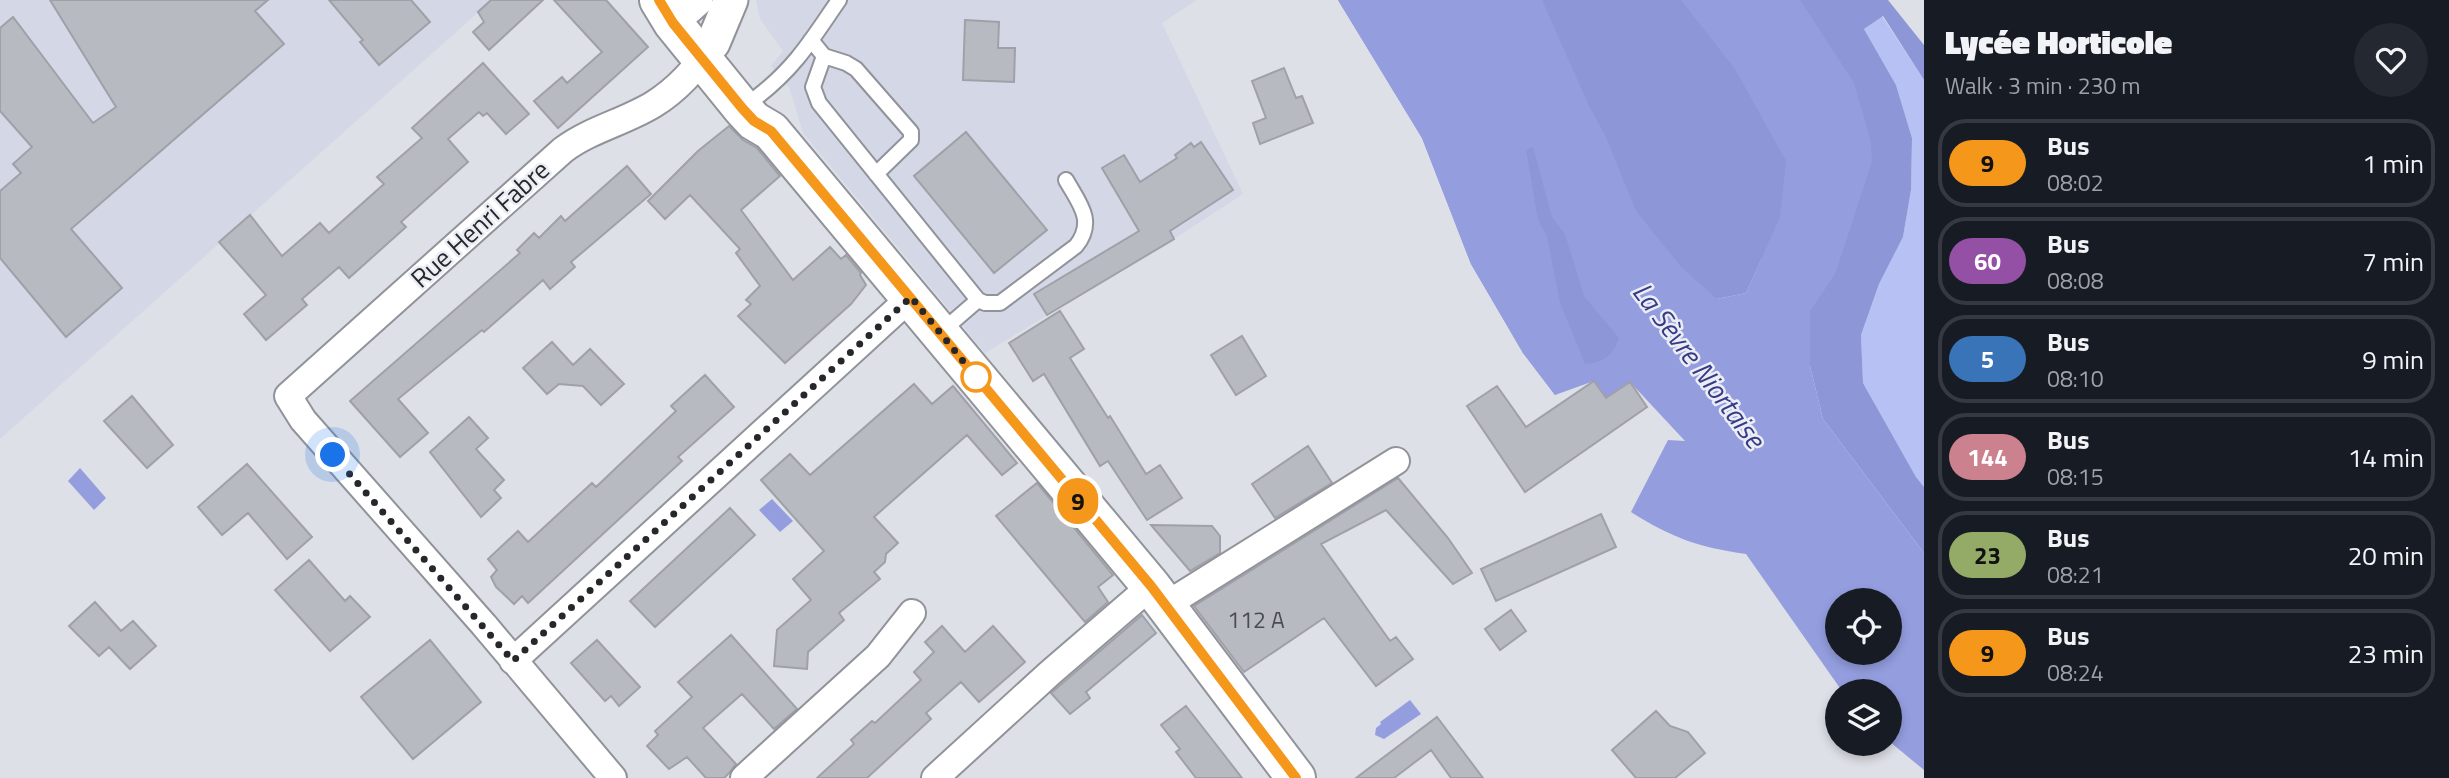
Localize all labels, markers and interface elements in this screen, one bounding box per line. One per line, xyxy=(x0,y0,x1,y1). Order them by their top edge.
text: Lycée Horticole xyxy=(1945,17,2172,67)
button: heart xyxy=(2354,23,2428,97)
text: Walk · 3 min · 230 m xyxy=(1945,68,2141,103)
text: Bus xyxy=(2047,126,2089,165)
text: 1 min xyxy=(2362,144,2424,183)
text: 9 xyxy=(1981,145,1994,181)
street label: Rue Henri Fabre xyxy=(402,151,558,297)
text: 08:02 xyxy=(2047,165,2104,200)
text: Bus xyxy=(2047,224,2089,263)
text: 7 min xyxy=(2362,242,2424,281)
text: 60 xyxy=(1974,243,2001,279)
text: 08:08 xyxy=(2047,263,2104,298)
water label: La Sèvre Niortaise xyxy=(1622,272,1778,459)
text: Bus xyxy=(2047,322,2089,361)
text: 9 min xyxy=(2362,340,2424,379)
text: 5 xyxy=(1981,341,1994,377)
text: 08:10 xyxy=(2047,361,2104,396)
unlabelled marker xyxy=(961,362,991,392)
text: Bus xyxy=(2047,420,2089,459)
your location xyxy=(315,437,350,472)
text: 14 min xyxy=(2348,438,2424,477)
text: 144 xyxy=(1967,439,2008,475)
text: 08:15 xyxy=(2047,459,2104,494)
line badge: 9 xyxy=(1055,478,1101,524)
text: 9 xyxy=(1071,483,1085,519)
text: Bus xyxy=(2047,518,2089,557)
text: 20 min xyxy=(2348,536,2424,575)
text: 23 xyxy=(1974,537,2001,573)
text: 08:21 xyxy=(2047,557,2104,592)
map controls xyxy=(1825,588,1902,756)
button: locate xyxy=(1825,588,1902,665)
house number: 112 A xyxy=(1227,602,1285,637)
text: Bus xyxy=(2047,616,2089,655)
text: 23 min xyxy=(2348,634,2424,673)
text: 9 xyxy=(1981,635,1994,671)
text: 08:24 xyxy=(2047,655,2104,690)
button: layers xyxy=(1825,679,1902,756)

